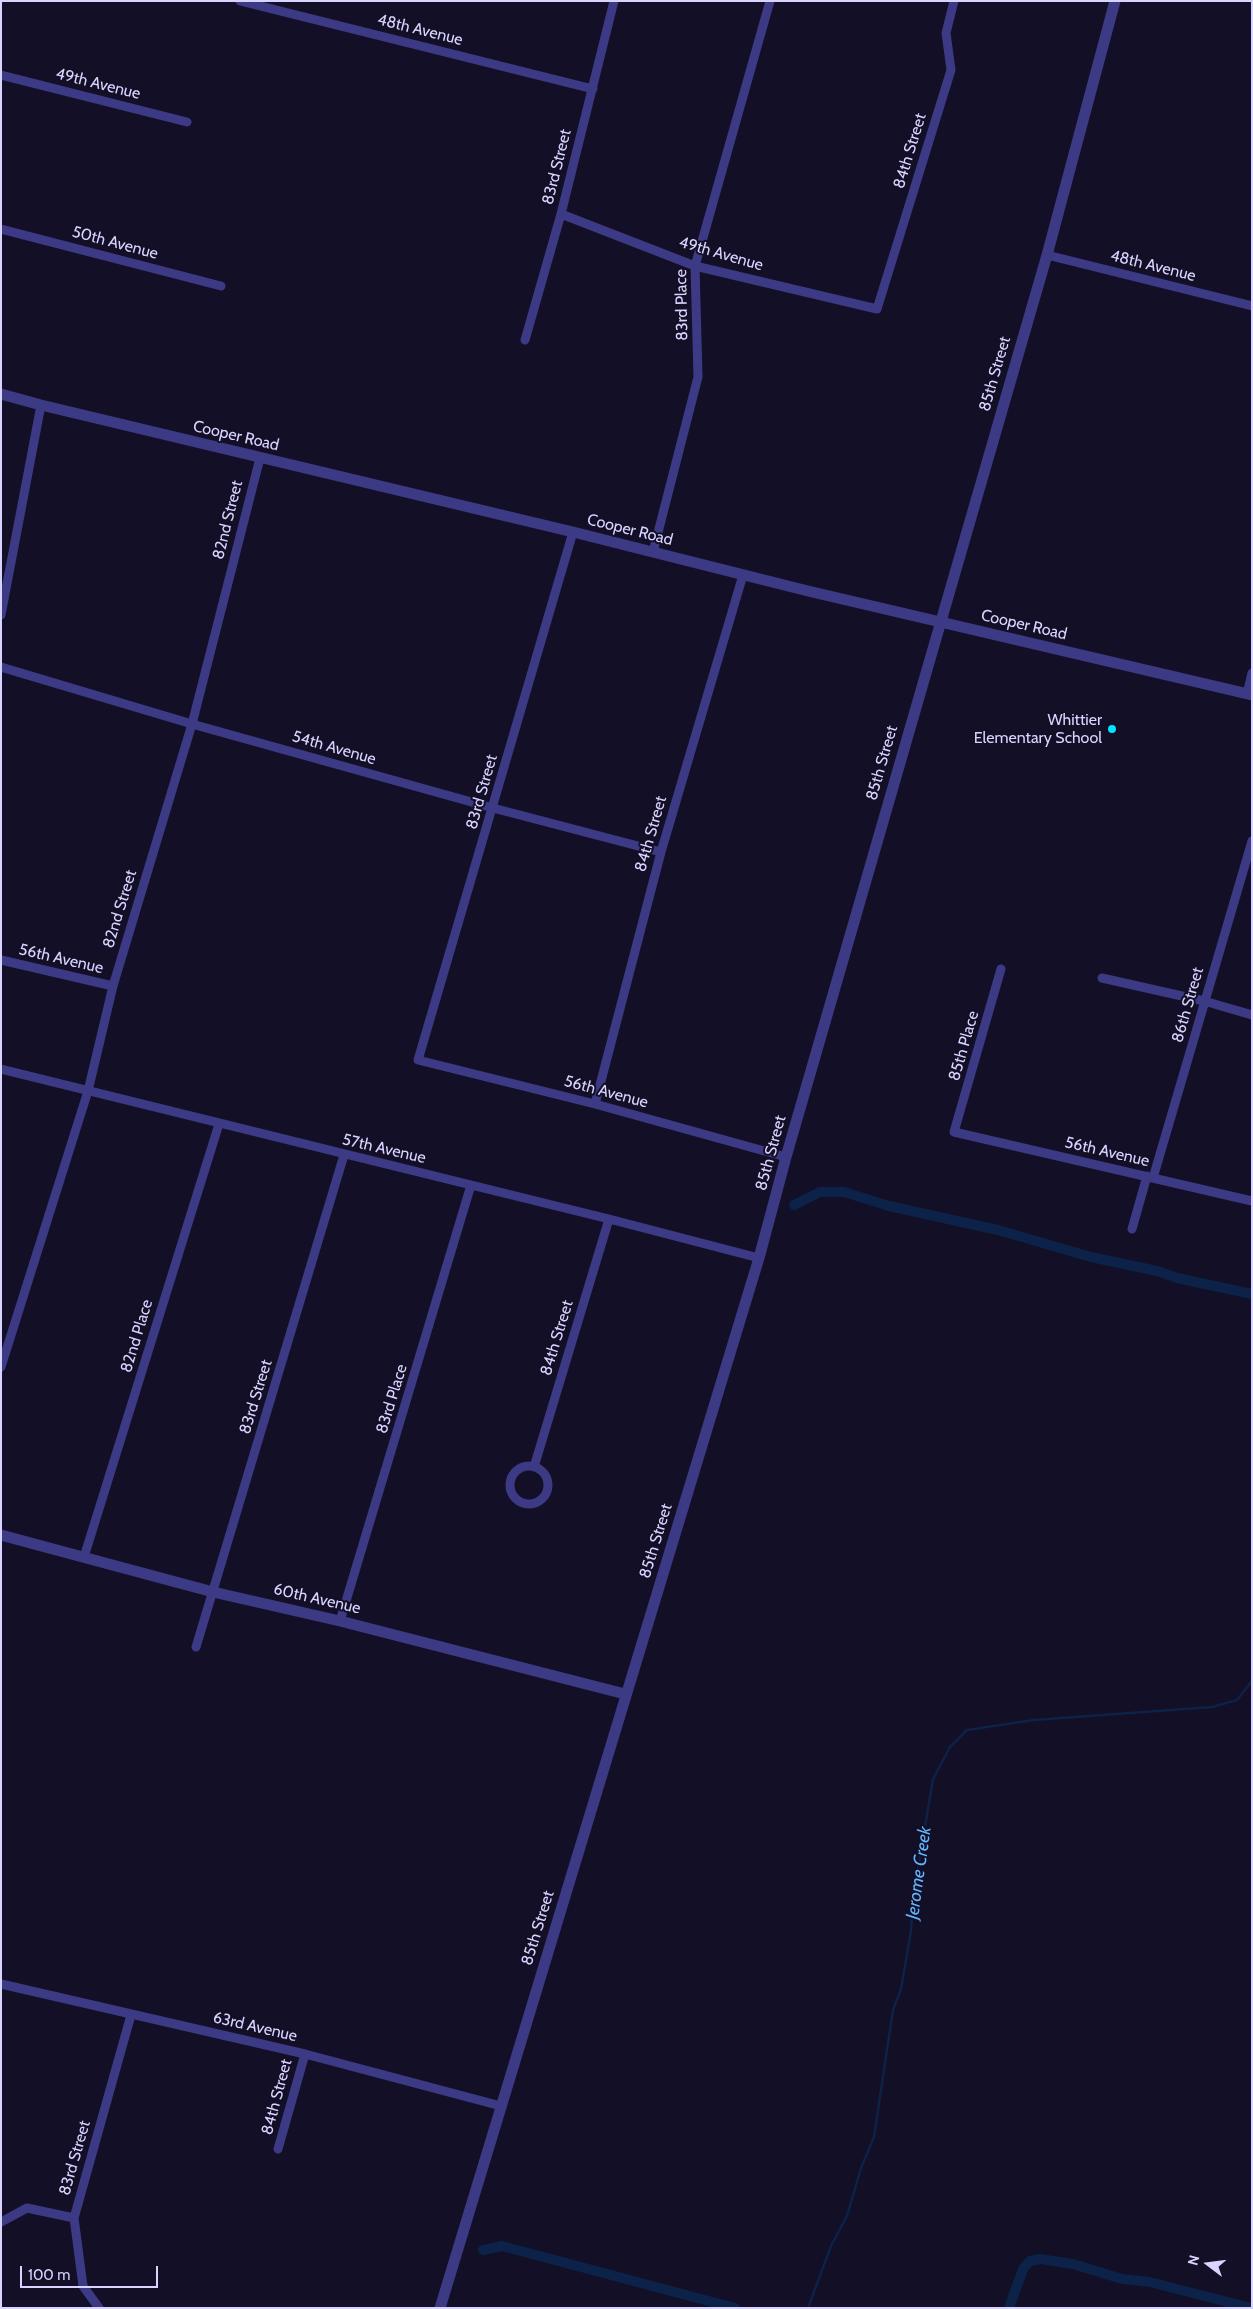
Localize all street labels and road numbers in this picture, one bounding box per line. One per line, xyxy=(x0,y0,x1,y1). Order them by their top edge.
street label: 48th Avenue xyxy=(375,10,465,50)
street label: 49th Avenue xyxy=(54,64,142,104)
street label: 84th Street xyxy=(889,111,931,191)
street label: 83rd Street xyxy=(538,127,576,207)
street label: 50th Avenue xyxy=(70,222,160,264)
street label: 49th Avenue xyxy=(677,233,765,275)
street label: 48th Avenue xyxy=(1108,246,1198,286)
street label: 83rd Place xyxy=(672,269,692,341)
street label: 85th Street xyxy=(975,334,1015,414)
street label: Cooper Road xyxy=(191,417,281,455)
street label: 82nd Street xyxy=(209,479,247,561)
street label: Cooper Road xyxy=(585,510,675,550)
street label: Cooper Road xyxy=(979,606,1069,644)
street label: 85th Street xyxy=(862,723,902,803)
street label: 54th Avenue xyxy=(290,727,378,769)
street label: 83rd Street xyxy=(462,752,502,832)
street label: 84th Street xyxy=(631,794,671,874)
street label: 82nd Street xyxy=(99,868,141,950)
street label: 56th Avenue xyxy=(17,940,105,978)
street label: 86th Street xyxy=(1168,965,1208,1045)
street label: 85th Place xyxy=(945,1009,983,1083)
street label: 56th Avenue xyxy=(562,1072,650,1112)
street label: 85th Street xyxy=(752,1113,790,1193)
street label: 57th Avenue xyxy=(340,1130,428,1168)
street label: 56th Avenue xyxy=(1063,1133,1151,1171)
street label: 82nd Place xyxy=(117,1297,157,1375)
street label: 84th Street xyxy=(536,1298,578,1378)
street label: 83rd Street xyxy=(236,1357,276,1437)
street label: 83rd Place xyxy=(372,1362,412,1436)
street label: 85th Street xyxy=(636,1501,676,1581)
street label: 60th Avenue xyxy=(272,1580,362,1618)
street label: 85th Street xyxy=(518,1888,558,1968)
street label: 63rd Avenue xyxy=(211,2008,299,2046)
street label: 84th Street xyxy=(258,2057,296,2137)
street label: 83rd Street xyxy=(55,2118,95,2198)

